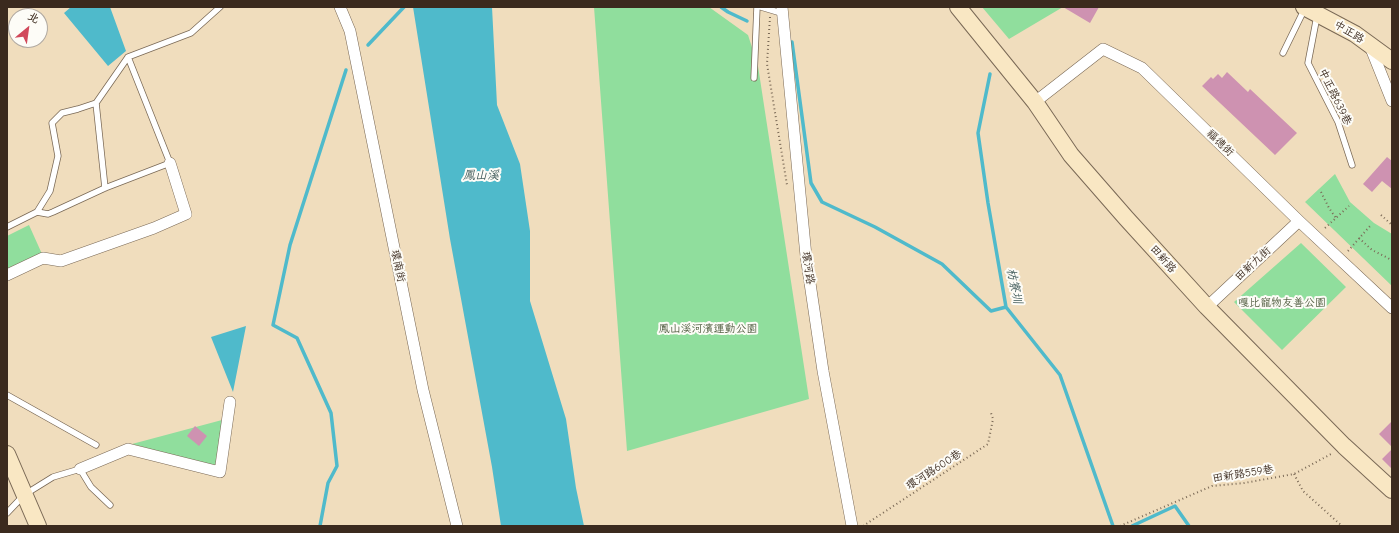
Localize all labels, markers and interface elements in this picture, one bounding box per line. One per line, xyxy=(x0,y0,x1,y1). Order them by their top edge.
north arrow xyxy=(8,8,48,48)
text: 北 xyxy=(26,10,42,26)
street label: 中正路 xyxy=(1331,18,1367,46)
street label: 中正路639巷 xyxy=(1316,67,1354,127)
street label: 福德街 xyxy=(1204,127,1236,159)
water label: 鳳山溪 xyxy=(463,169,499,183)
street label: 田新路 xyxy=(1147,242,1179,276)
street label: 田新九街 xyxy=(1232,244,1274,284)
street label: 環南街 xyxy=(388,248,408,284)
street label: 環河路 xyxy=(799,251,817,285)
water label: 枋寮圳 xyxy=(1003,267,1025,305)
park label: 嘎比寵物友善公園 xyxy=(1238,296,1326,310)
park label: 鳳山溪河濱運動公園 xyxy=(659,322,757,336)
street label: 環河路600巷 xyxy=(904,447,964,493)
street label: 田新路559巷 xyxy=(1211,463,1275,485)

